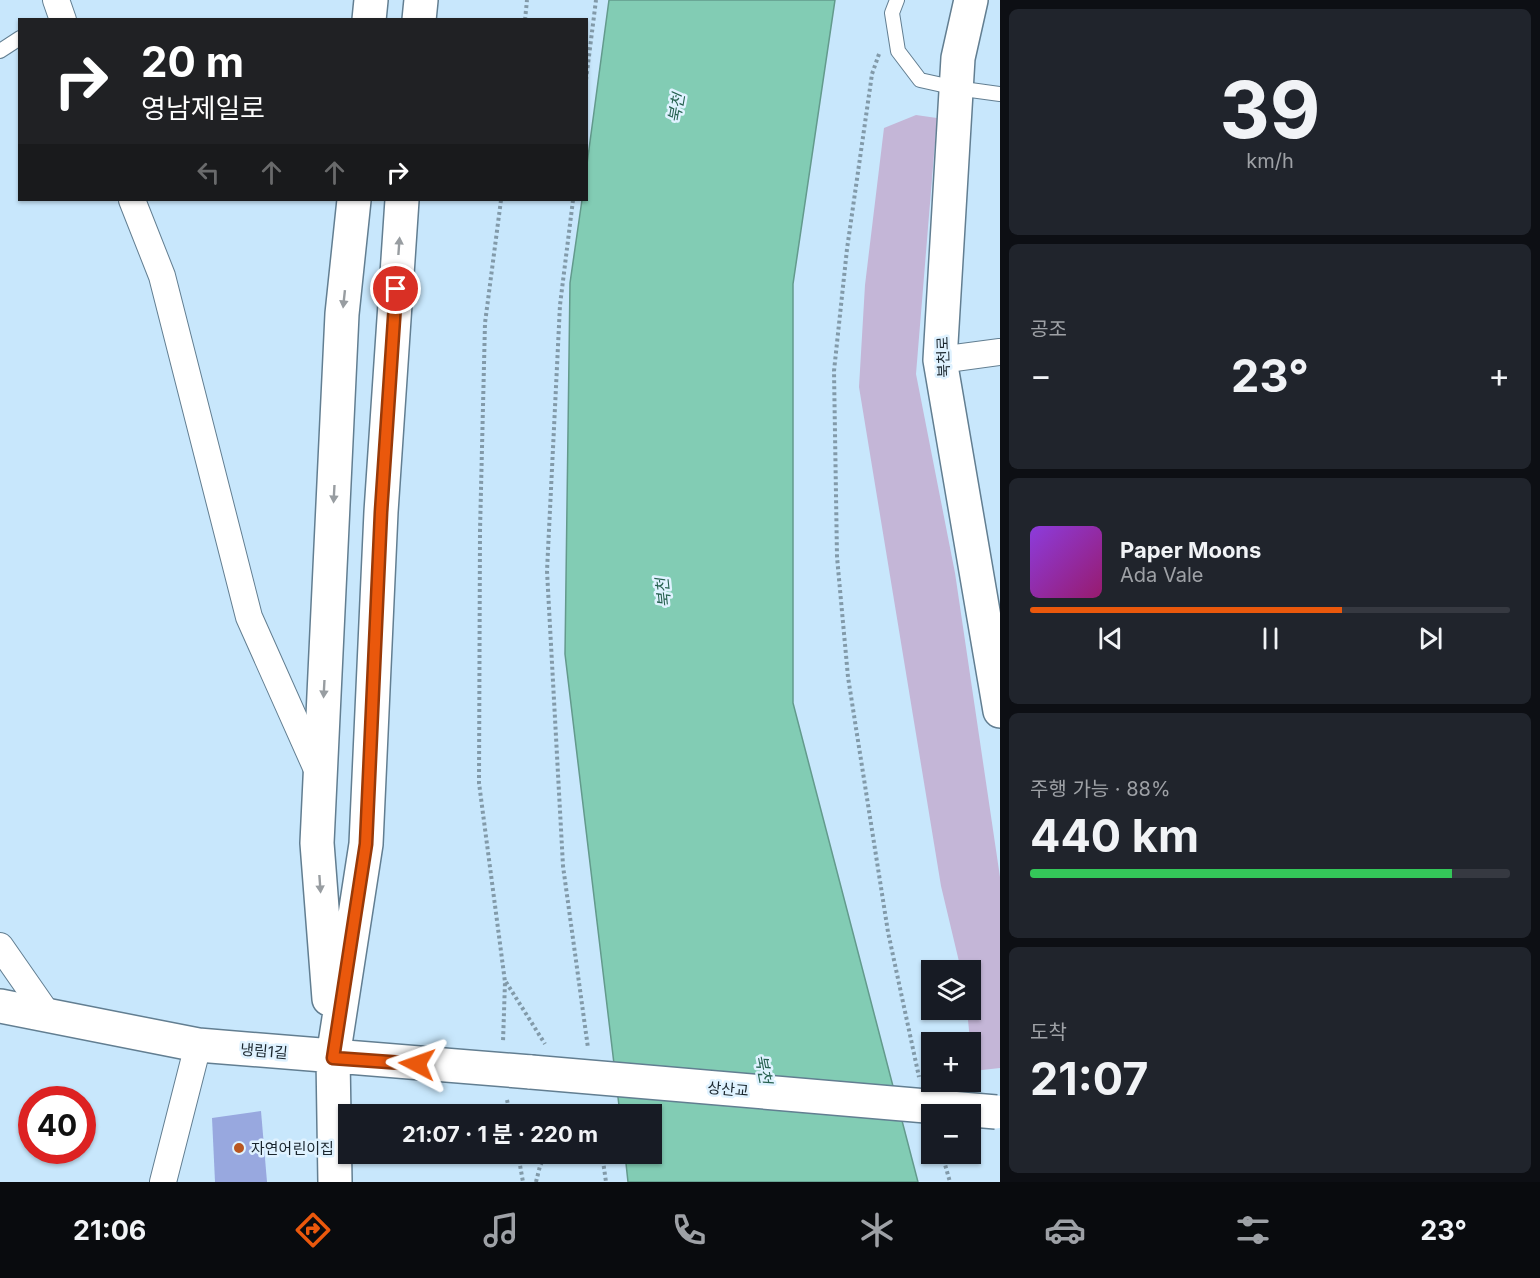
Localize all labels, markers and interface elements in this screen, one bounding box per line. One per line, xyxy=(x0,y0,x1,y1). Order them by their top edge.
text: 20 m xyxy=(141,36,244,87)
icon: right xyxy=(42,42,120,120)
text: 39 xyxy=(1219,62,1321,157)
water label: 북천 xyxy=(664,90,689,124)
text: 영남제일로 xyxy=(141,92,265,125)
text: km/h xyxy=(1246,149,1294,173)
icon: left xyxy=(192,156,225,189)
icon: ahead xyxy=(255,156,288,189)
icon: ahead xyxy=(318,156,351,189)
icon: right xyxy=(381,156,414,189)
one-way arrow xyxy=(394,237,403,256)
pin xyxy=(370,263,421,314)
icon: arrive xyxy=(379,272,412,305)
one-way arrow xyxy=(339,290,349,309)
text: 공조 xyxy=(1030,317,1067,341)
street label: 북천로 xyxy=(933,336,953,378)
text: 23° xyxy=(1231,348,1309,403)
text: − xyxy=(1030,355,1052,395)
text: + xyxy=(1488,355,1510,395)
one-way arrow xyxy=(329,485,338,504)
text: Paper Moons xyxy=(1120,537,1261,563)
text: Ada Vale xyxy=(1120,563,1203,587)
water label: 북천 xyxy=(651,575,674,609)
icon: previous xyxy=(1094,622,1127,655)
icon: pause xyxy=(1254,622,1287,655)
icon: next xyxy=(1414,622,1447,655)
one-way arrow xyxy=(319,679,328,698)
text: 주행 가능 · 88% xyxy=(1030,777,1171,801)
text: 440 km xyxy=(1030,808,1199,863)
one-way arrow xyxy=(315,874,325,893)
map controls xyxy=(921,960,981,1164)
button: layers xyxy=(921,960,981,1020)
text: 도착 xyxy=(1030,1020,1067,1044)
position arrow xyxy=(385,1032,449,1096)
button: + xyxy=(921,1032,981,1092)
street label: 냉림1길 xyxy=(240,1039,288,1063)
text: 21:07 xyxy=(1030,1051,1148,1106)
water label: 북천 xyxy=(751,1053,777,1088)
street label: 상산교 xyxy=(707,1078,749,1100)
speed limit sign: 40 xyxy=(18,1086,96,1164)
button: − xyxy=(921,1104,981,1164)
text: 21:07 · 1 분 · 220 m xyxy=(402,1121,598,1147)
place label: 자연어린이집 xyxy=(251,1139,334,1158)
marker: 자연어린이집 xyxy=(232,1141,246,1155)
icon: directions xyxy=(292,1209,334,1251)
icon: music xyxy=(480,1209,522,1251)
icon: phone xyxy=(668,1209,710,1251)
icon: climate xyxy=(856,1209,898,1251)
icon: car xyxy=(1044,1209,1086,1251)
icon: filters xyxy=(1232,1209,1274,1251)
text: 21:06 xyxy=(73,1214,146,1247)
text: 23° xyxy=(1420,1214,1467,1247)

